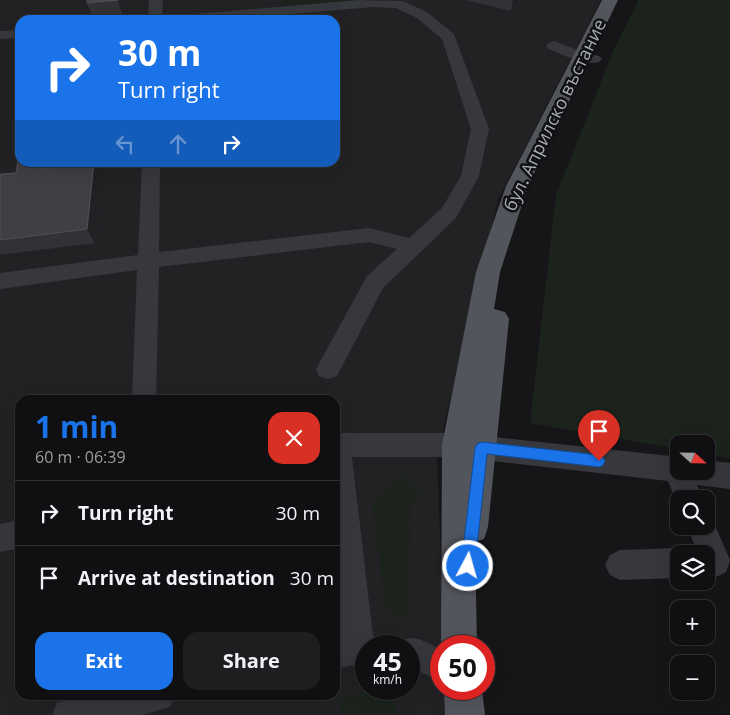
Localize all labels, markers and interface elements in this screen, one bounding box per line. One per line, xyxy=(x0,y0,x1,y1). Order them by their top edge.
street label: бул. Априлско въстание xyxy=(497,15,611,215)
text: 30 m xyxy=(118,29,201,76)
icon: right xyxy=(35,35,100,100)
text: Turn right xyxy=(118,74,220,104)
icon: left xyxy=(111,130,139,158)
icon: ahead xyxy=(164,130,192,158)
icon: right xyxy=(217,130,245,158)
text: 1 min xyxy=(35,406,118,447)
pin xyxy=(578,410,620,461)
button: close xyxy=(268,412,320,464)
icon: arrive xyxy=(585,417,613,445)
north arrow xyxy=(670,435,715,480)
map controls xyxy=(670,435,715,700)
text: 60 m · 06:39 xyxy=(35,446,126,468)
button: search xyxy=(670,490,715,535)
icon: right xyxy=(35,499,63,527)
text: Turn right xyxy=(78,500,173,526)
text: 30 m xyxy=(276,500,320,526)
position arrow xyxy=(441,539,493,591)
button: layers xyxy=(670,545,715,590)
icon: arrive xyxy=(35,564,63,592)
text: Arrive at destination xyxy=(78,565,275,591)
text: 30 m xyxy=(290,565,334,591)
button: + xyxy=(670,600,715,645)
button: Exit xyxy=(35,632,173,690)
button: Share xyxy=(183,632,320,690)
speed limit sign: 50 xyxy=(430,635,495,700)
text: 45 xyxy=(373,644,402,678)
button: − xyxy=(670,655,715,700)
text: km/h xyxy=(373,671,402,688)

